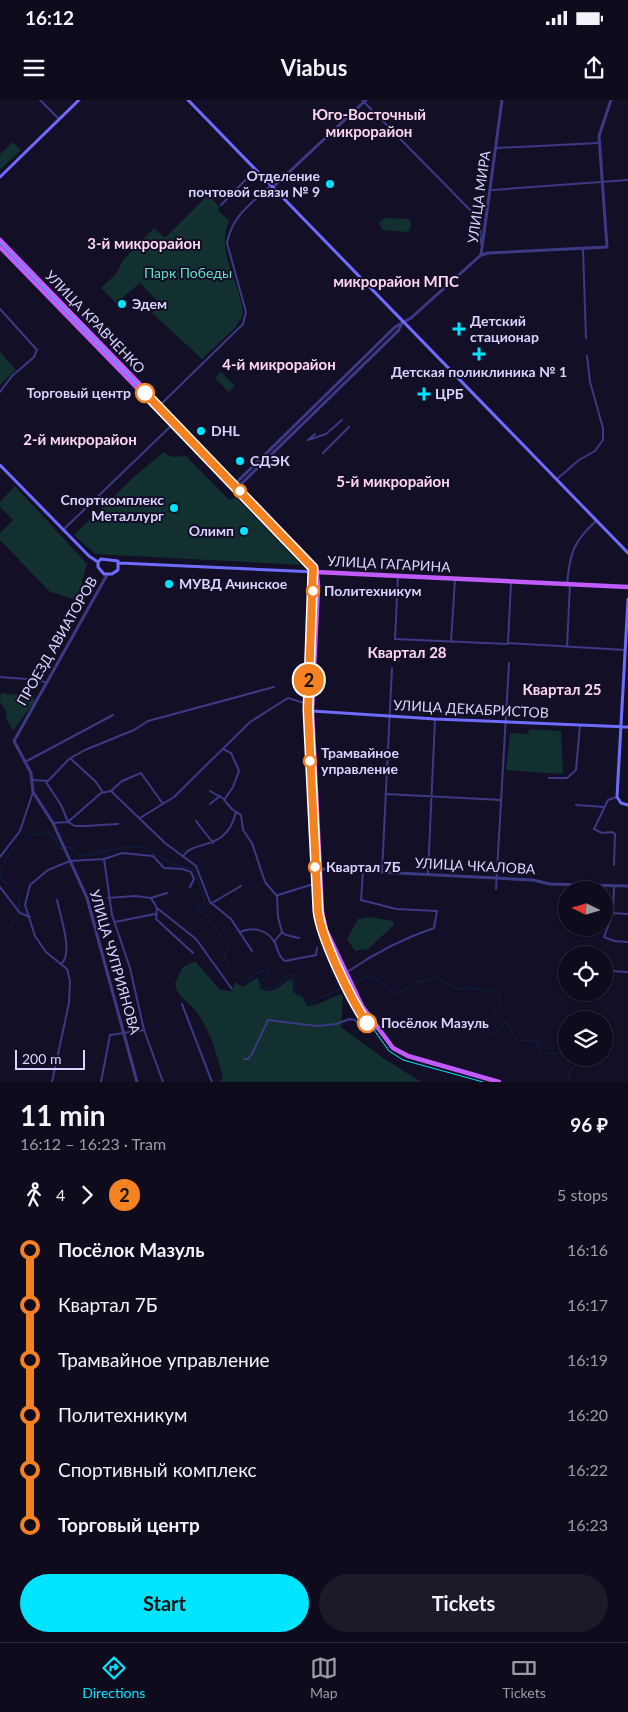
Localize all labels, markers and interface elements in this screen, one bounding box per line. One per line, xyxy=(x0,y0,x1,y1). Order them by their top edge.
text: 16:12 xyxy=(25,6,74,29)
icon: menu xyxy=(20,54,48,82)
text: Viabus xyxy=(281,54,347,81)
icon: share xyxy=(580,54,608,82)
district label: Юго-Восточный микрорайон xyxy=(312,105,426,140)
street label: УЛИЦА МИРА xyxy=(464,149,494,244)
place label: Отделение почтовой связи № 9 xyxy=(188,167,321,200)
marker: Отделение почтовой связи № 9 xyxy=(324,178,336,190)
district label: 3-й микрорайон xyxy=(87,234,201,252)
park label: Парк Победы xyxy=(144,264,232,281)
street label: УЛИЦА КРАВЧЕНКО xyxy=(42,267,149,377)
district label: микрорайон МПС xyxy=(333,272,459,290)
place label: Эдем xyxy=(132,295,167,312)
marker: Эдем xyxy=(116,298,128,310)
place label: Детский стационар xyxy=(470,312,539,345)
marker: Детский стационар xyxy=(452,322,466,336)
marker: Детская поликлиника № 1 xyxy=(472,347,486,361)
district label: 4-й микрорайон xyxy=(222,355,336,373)
place label: Детская поликлиника № 1 xyxy=(391,363,567,380)
marker: Торговый центр xyxy=(135,383,155,403)
place label: Торговый центр xyxy=(26,384,131,401)
place label: ЦРБ xyxy=(435,385,464,402)
marker: ЦРБ xyxy=(417,387,431,401)
place label: DHL xyxy=(211,422,240,439)
marker: DHL xyxy=(195,425,207,437)
district label: 2-й микрорайон xyxy=(23,430,137,448)
place label: СДЭК xyxy=(250,452,290,469)
marker: СДЭК xyxy=(234,455,246,467)
district label: 5-й микрорайон xyxy=(336,472,450,490)
unlabelled marker xyxy=(233,484,247,498)
place label: Спорткомплекс Металлург xyxy=(60,491,164,524)
marker: Спорткомплекс Металлург xyxy=(168,502,180,514)
place label: Олимп xyxy=(189,522,234,539)
marker: Олимп xyxy=(238,525,250,537)
street label: УЛИЦА ГАГАРИНА xyxy=(327,552,452,575)
street label: ПРОЕЗД АВИАТОРОВ xyxy=(13,573,100,708)
place label: МУВД Ачинское xyxy=(179,575,288,592)
marker: МУВД Ачинское xyxy=(163,578,175,590)
place label: Политехникум xyxy=(324,582,421,599)
marker: Политехникум xyxy=(306,584,320,598)
district label: Квартал 28 xyxy=(367,643,447,661)
line badge: 2 xyxy=(293,664,325,696)
text: 2 xyxy=(304,669,314,691)
district label: Квартал 25 xyxy=(522,680,602,698)
street label: УЛИЦА ДЕКАБРИСТОВ xyxy=(393,696,549,721)
place label: Трамвайное управление xyxy=(321,744,399,777)
marker: Трамвайное управление xyxy=(303,754,317,768)
street label: УЛИЦА ЧКАЛОВА xyxy=(414,854,536,877)
place label: Квартал 7Б xyxy=(326,858,401,875)
marker: Квартал 7Б xyxy=(308,860,322,874)
north arrow xyxy=(558,881,612,936)
map controls xyxy=(558,881,613,1066)
street label: УЛИЦА ЧУПРИЯНОВА xyxy=(87,888,144,1037)
button: locate xyxy=(558,946,613,1001)
button: layers xyxy=(558,1011,613,1066)
marker: Посёлок Мазуль xyxy=(357,1013,377,1033)
place label: Посёлок Мазуль xyxy=(381,1014,489,1031)
scale bar xyxy=(15,1047,85,1070)
text: 200 m xyxy=(22,1050,61,1067)
text: 11 min xyxy=(20,1098,106,1132)
text: 96 ₽ xyxy=(570,1113,608,1136)
text: 16:12 – 16:23 · Tram xyxy=(20,1134,166,1153)
icon: walk xyxy=(20,1181,48,1209)
icon: forward xyxy=(73,1181,101,1209)
text: 2 xyxy=(119,1184,130,1206)
text: 4 xyxy=(56,1185,65,1204)
text: 5 stops xyxy=(557,1185,608,1204)
text: Посёлок Мазуль xyxy=(58,1238,204,1261)
text: 16:16 xyxy=(567,1240,608,1259)
text: Квартал 7Б xyxy=(58,1293,158,1316)
text: 16:17 xyxy=(567,1295,608,1314)
text: Трамвайное управление xyxy=(58,1348,270,1371)
text: 16:19 xyxy=(567,1350,608,1369)
text: Политехникум xyxy=(58,1403,187,1426)
text: 16:20 xyxy=(567,1405,608,1424)
text: Спортивный комплекс xyxy=(58,1458,257,1481)
text: 16:22 xyxy=(567,1460,608,1479)
text: Торговый центр xyxy=(58,1513,200,1536)
text: 16:23 xyxy=(567,1515,608,1534)
button: Start xyxy=(20,1574,309,1632)
button: Tickets xyxy=(319,1574,608,1632)
tab: Directions xyxy=(82,1654,145,1701)
tab: Map xyxy=(310,1654,338,1701)
tab: Tickets xyxy=(502,1654,546,1701)

